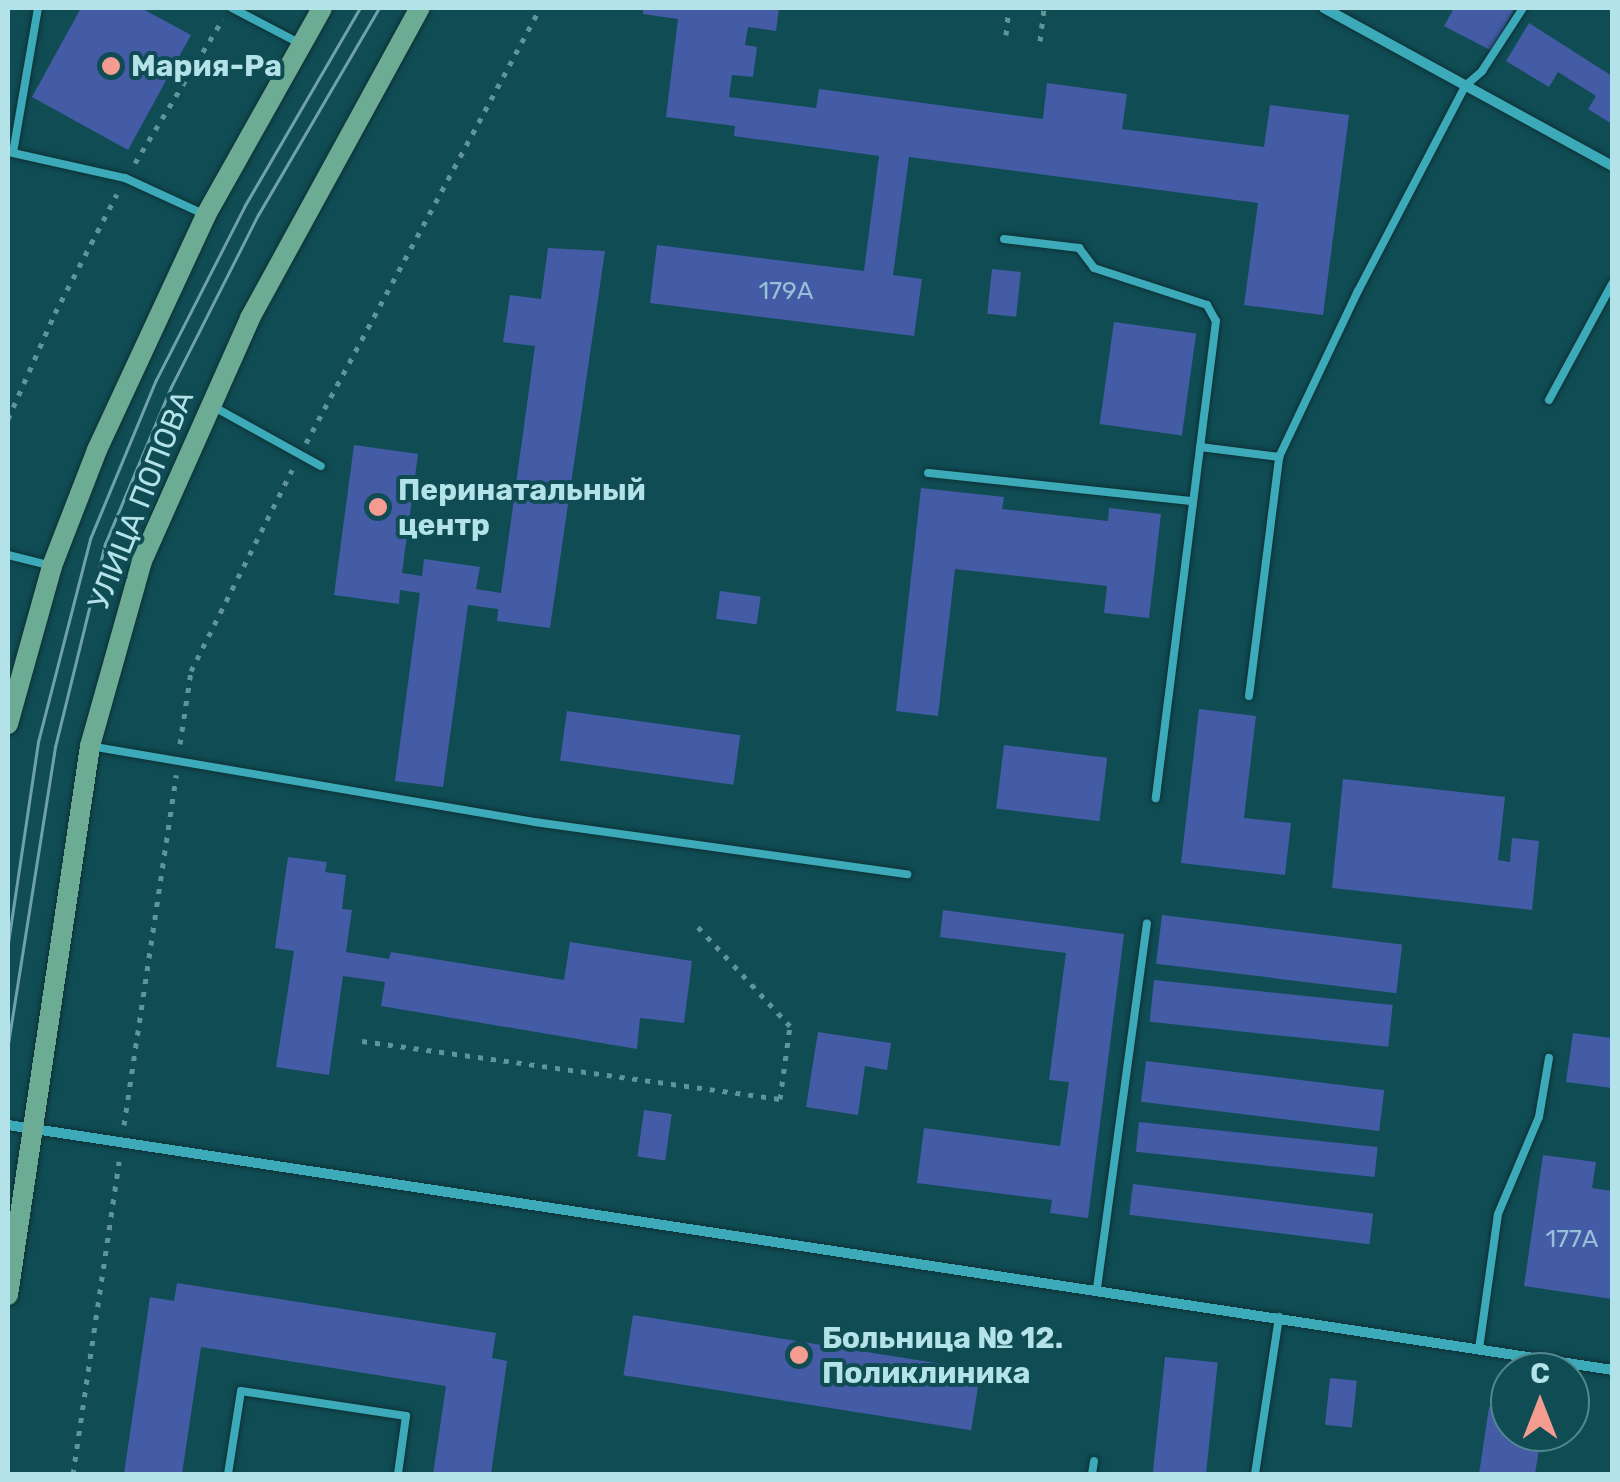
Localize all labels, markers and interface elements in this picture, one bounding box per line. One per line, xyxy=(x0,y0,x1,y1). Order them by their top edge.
place label: Мария-Ра xyxy=(131,48,282,84)
marker: Мария-Ра xyxy=(100,55,122,77)
house number: 179А xyxy=(758,276,814,306)
street label: УЛИЦА ПОПОВА xyxy=(81,385,201,615)
place label: Перинатальный центр xyxy=(398,472,646,542)
marker: Перинатальный центр xyxy=(367,496,389,518)
house number: 177А xyxy=(1545,1224,1599,1254)
place label: Больница № 12. Поликлиника xyxy=(822,1320,1063,1390)
marker: Больница № 12. Поликлиника xyxy=(786,1342,812,1368)
north arrow xyxy=(1490,1352,1590,1452)
text: С xyxy=(1530,1357,1550,1390)

